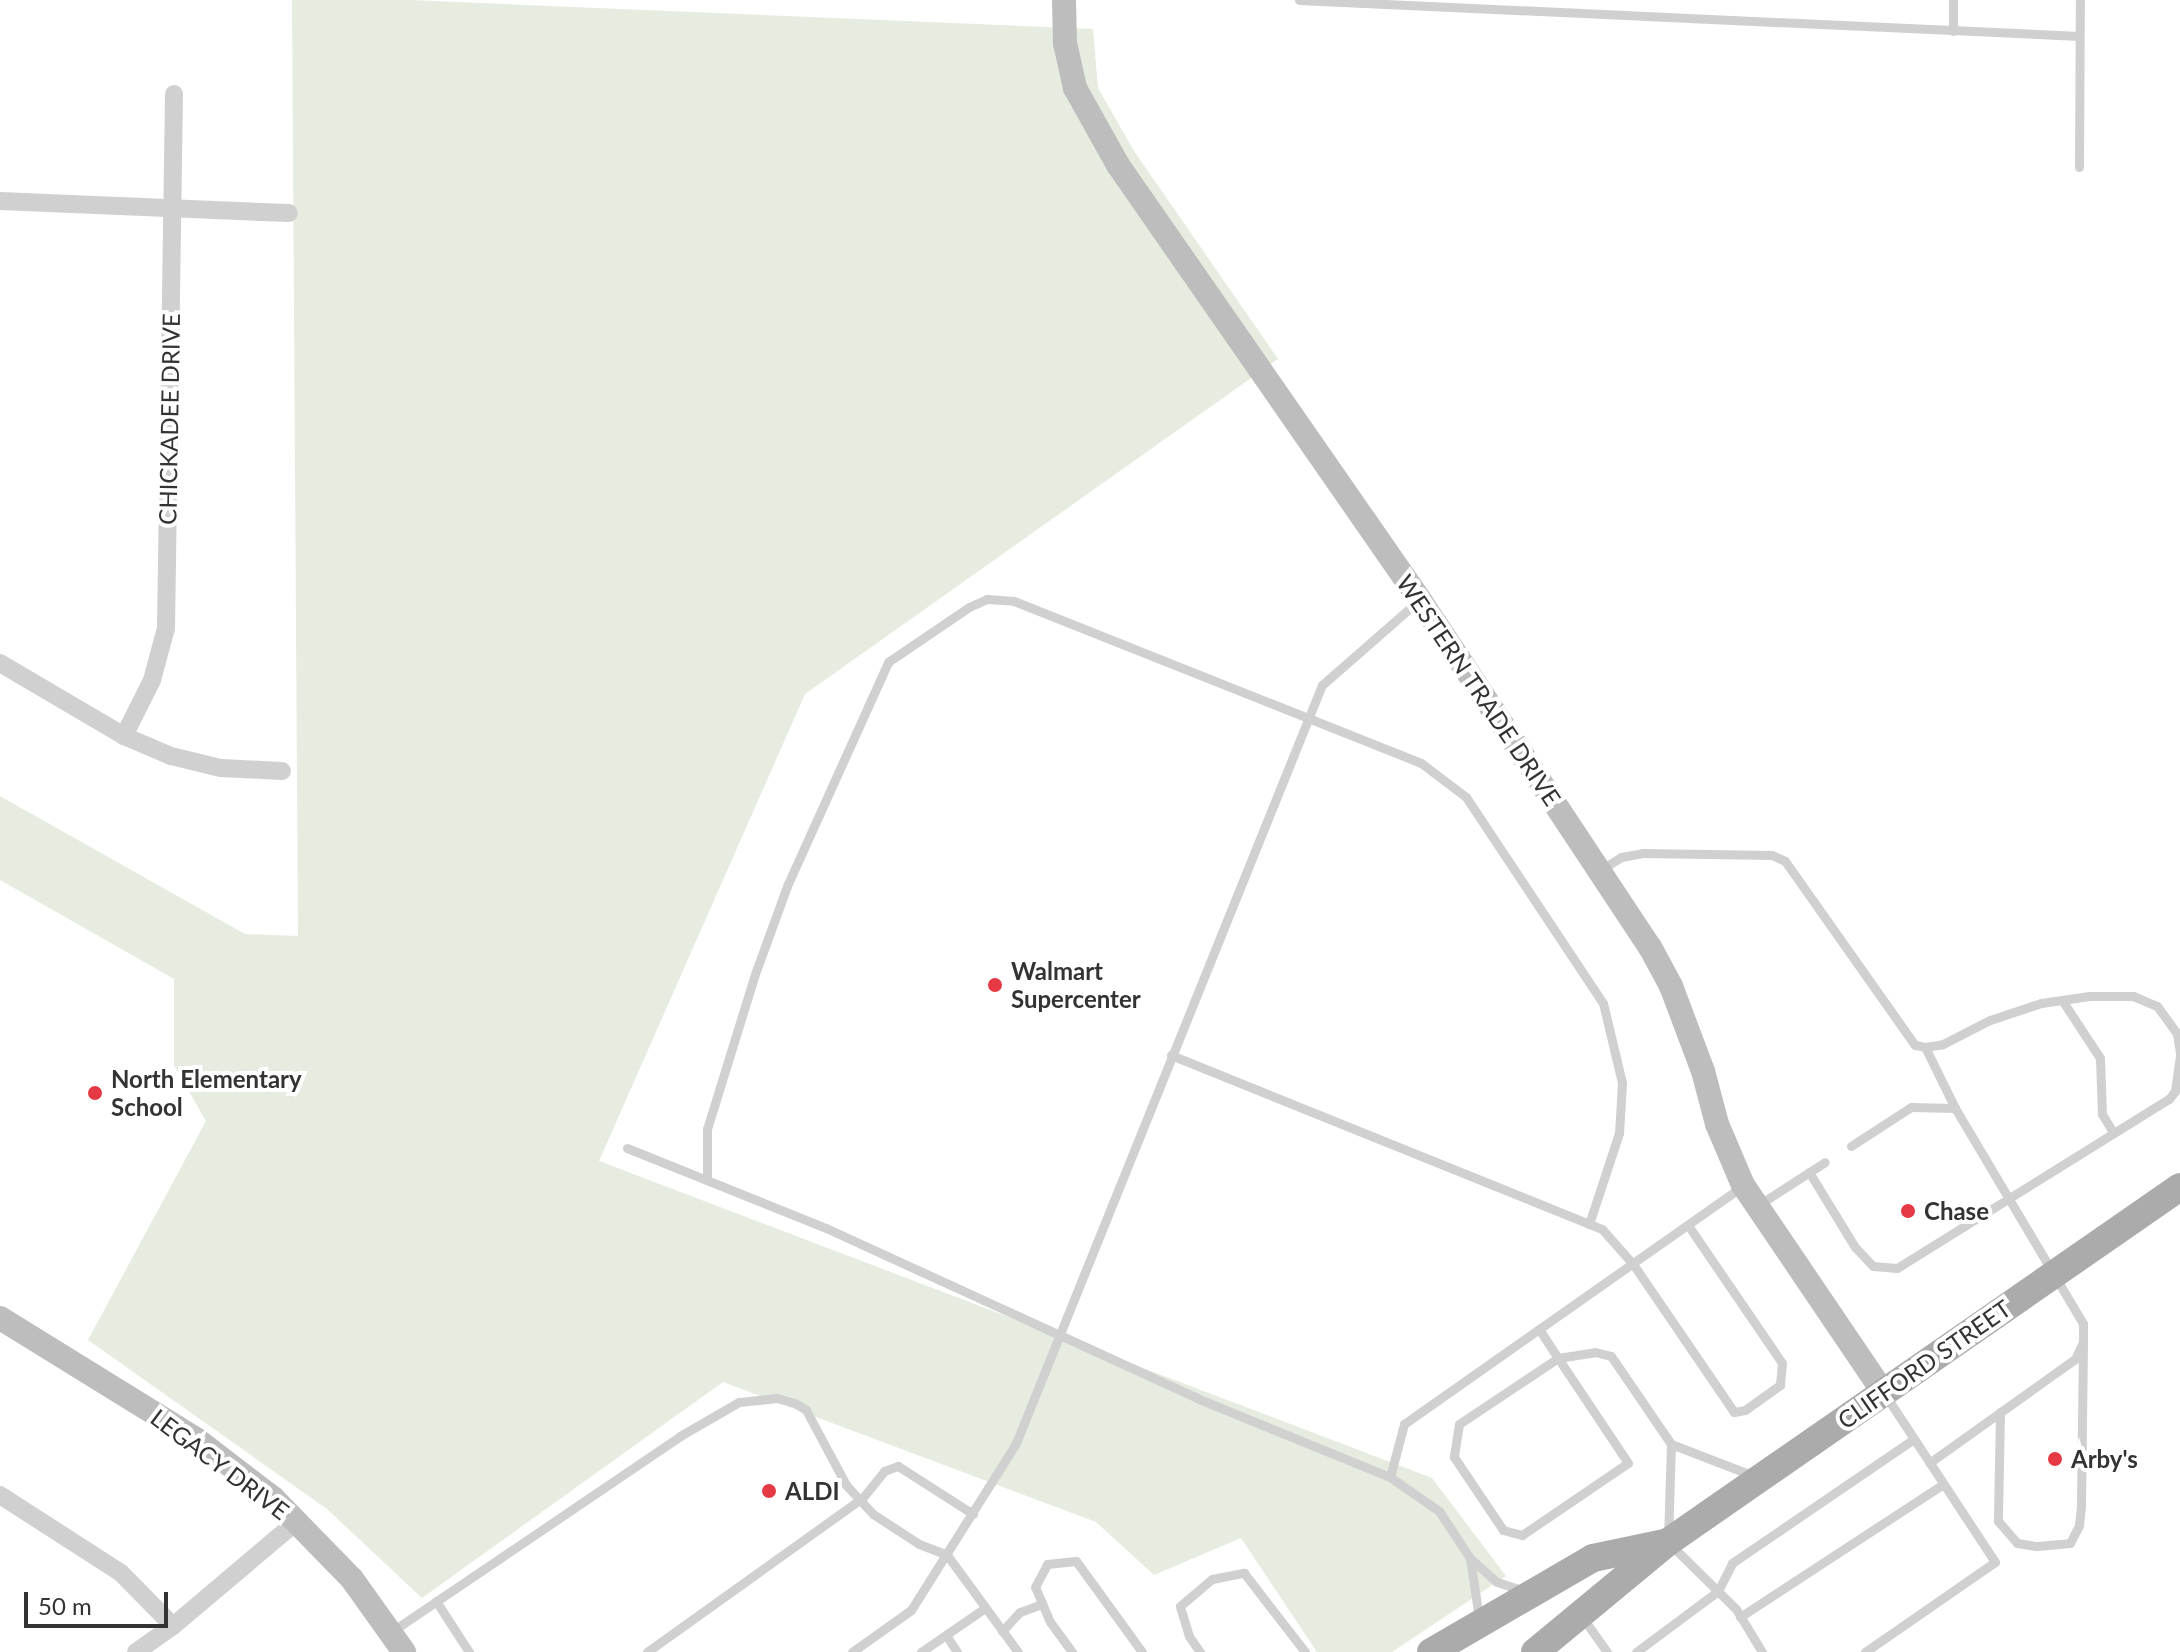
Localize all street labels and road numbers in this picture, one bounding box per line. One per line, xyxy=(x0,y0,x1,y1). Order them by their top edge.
street label: CHICKADEE DRIVE xyxy=(153,313,185,525)
street label: WESTERN TRADE DRIVE xyxy=(1391,569,1567,811)
street label: CLIFFORD STREET xyxy=(1832,1293,2016,1435)
street label: LEGACY DRIVE xyxy=(145,1402,295,1526)

